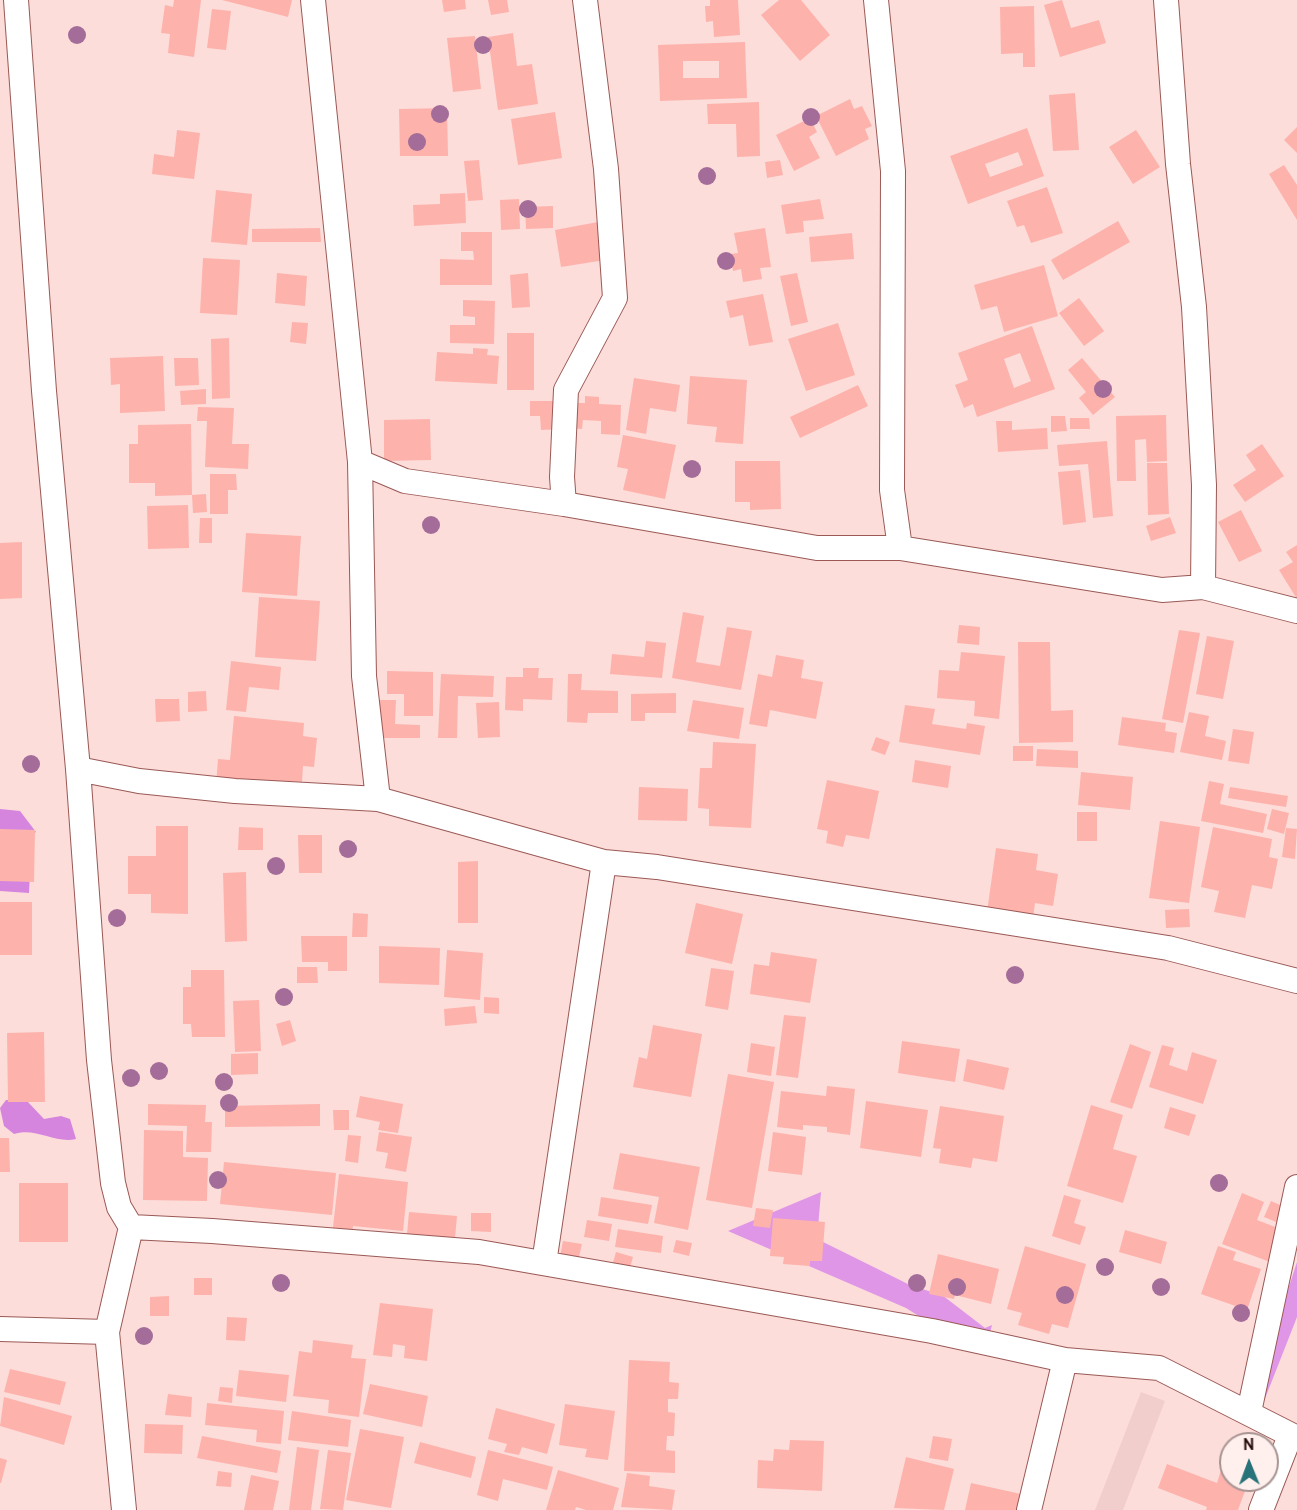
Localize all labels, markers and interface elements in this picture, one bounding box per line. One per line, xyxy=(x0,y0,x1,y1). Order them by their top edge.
north arrow xyxy=(1219,1432,1279,1492)
text: N xyxy=(1243,1436,1255,1456)

